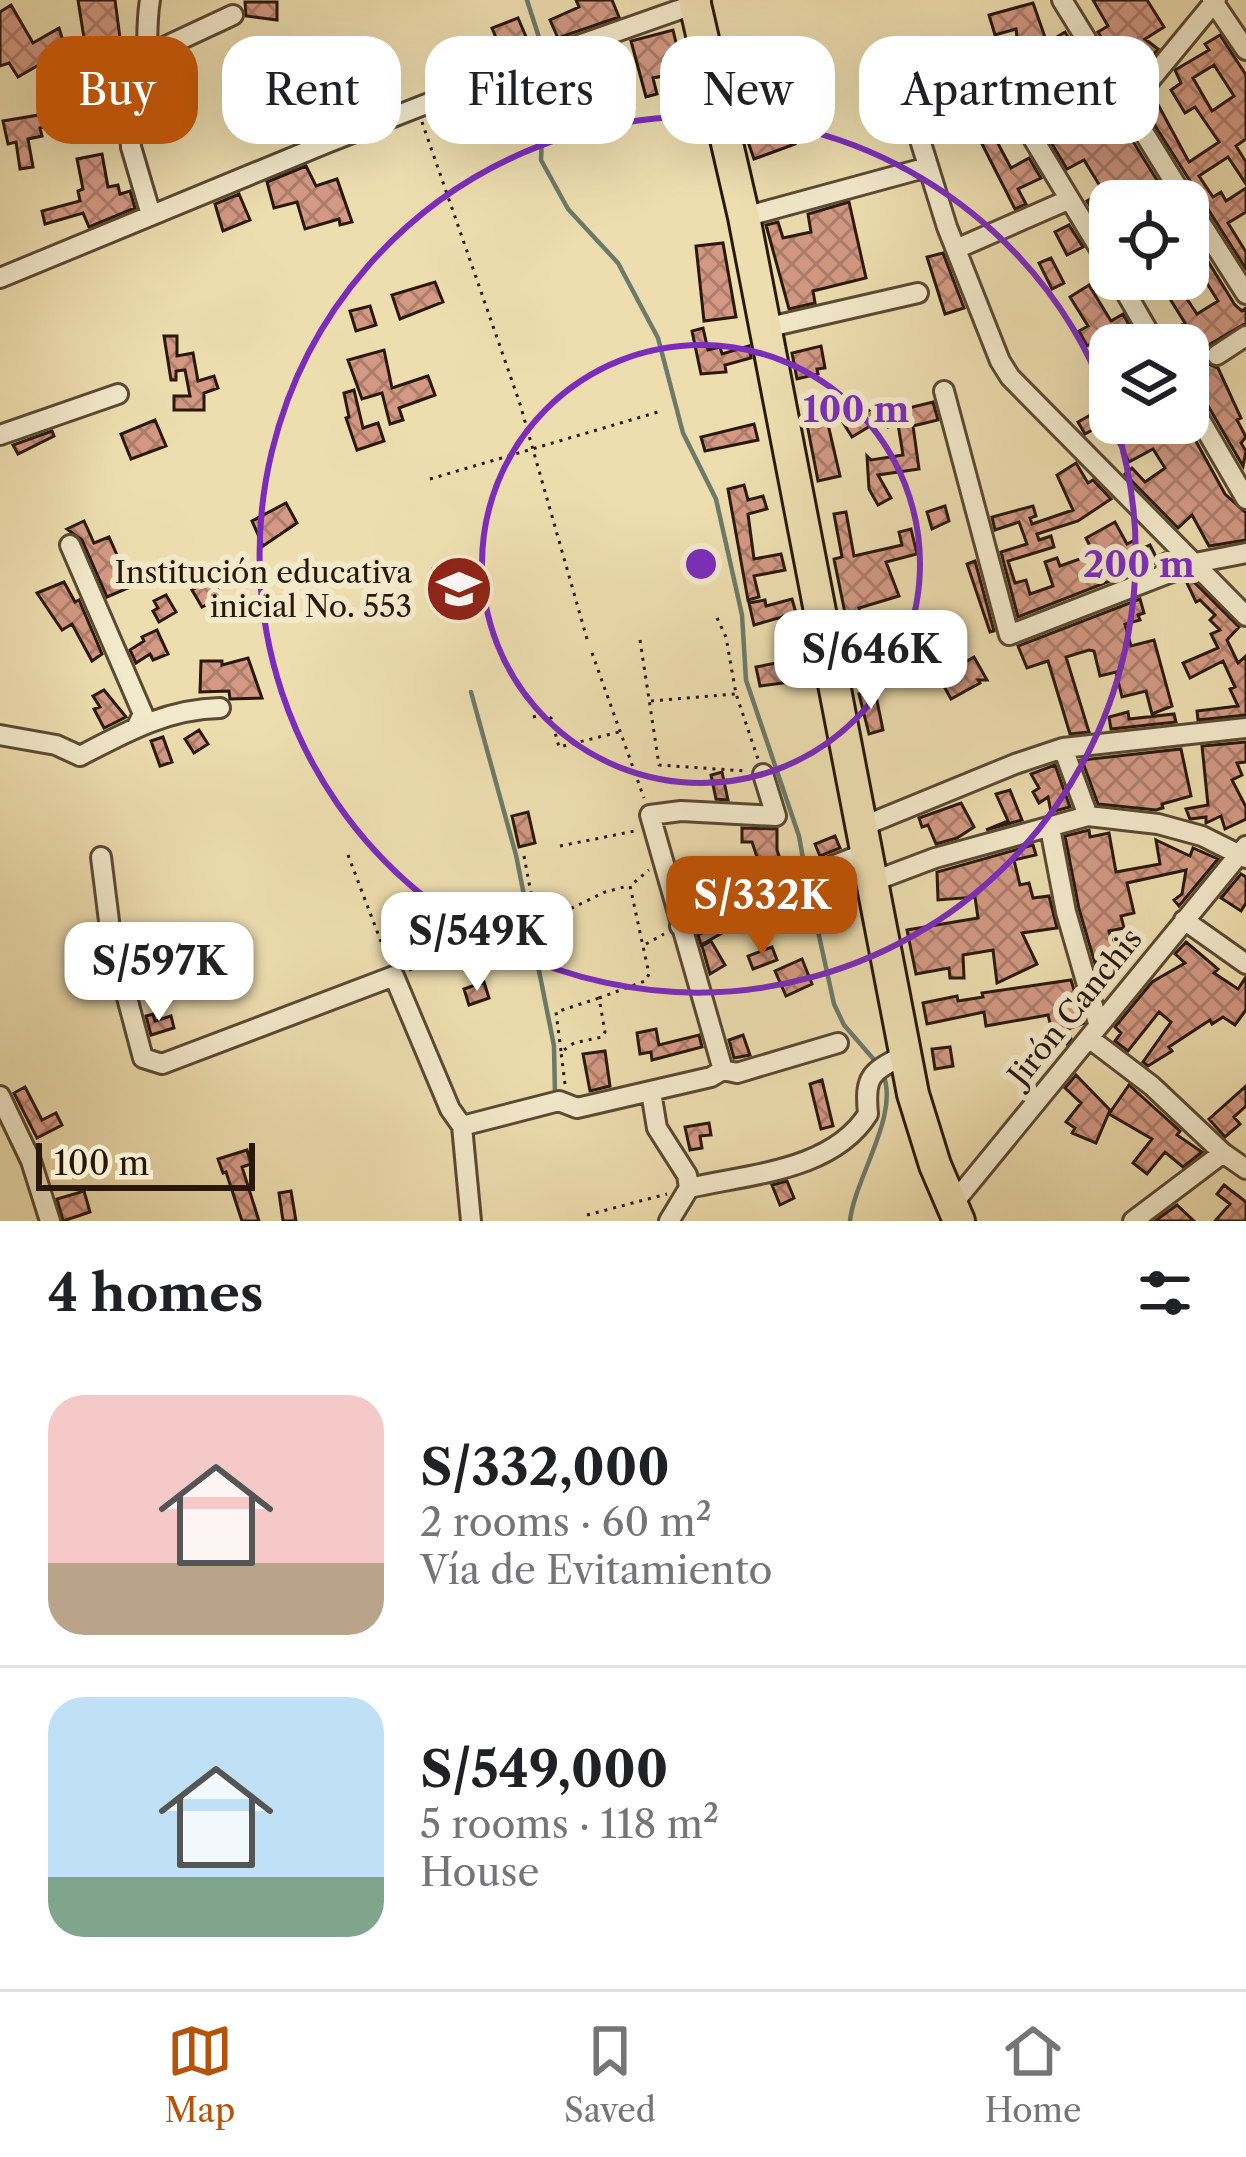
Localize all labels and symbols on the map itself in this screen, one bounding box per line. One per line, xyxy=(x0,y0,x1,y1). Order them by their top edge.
text: 100 m xyxy=(803,387,909,431)
text: 200 m xyxy=(1083,542,1195,586)
centre of rings xyxy=(680,543,722,585)
place label: Institución educativa inicial No. 553 xyxy=(114,554,412,625)
school or university icon: Institución educativa inicial No. 553 xyxy=(424,554,494,624)
pin: S/646K xyxy=(773,610,969,712)
pin: S/332K xyxy=(664,856,860,958)
pin: S/549K xyxy=(379,892,575,994)
street label: Jirón Canchis xyxy=(998,921,1150,1096)
pin: S/597K xyxy=(61,922,257,1024)
scale bar xyxy=(36,1137,255,1190)

